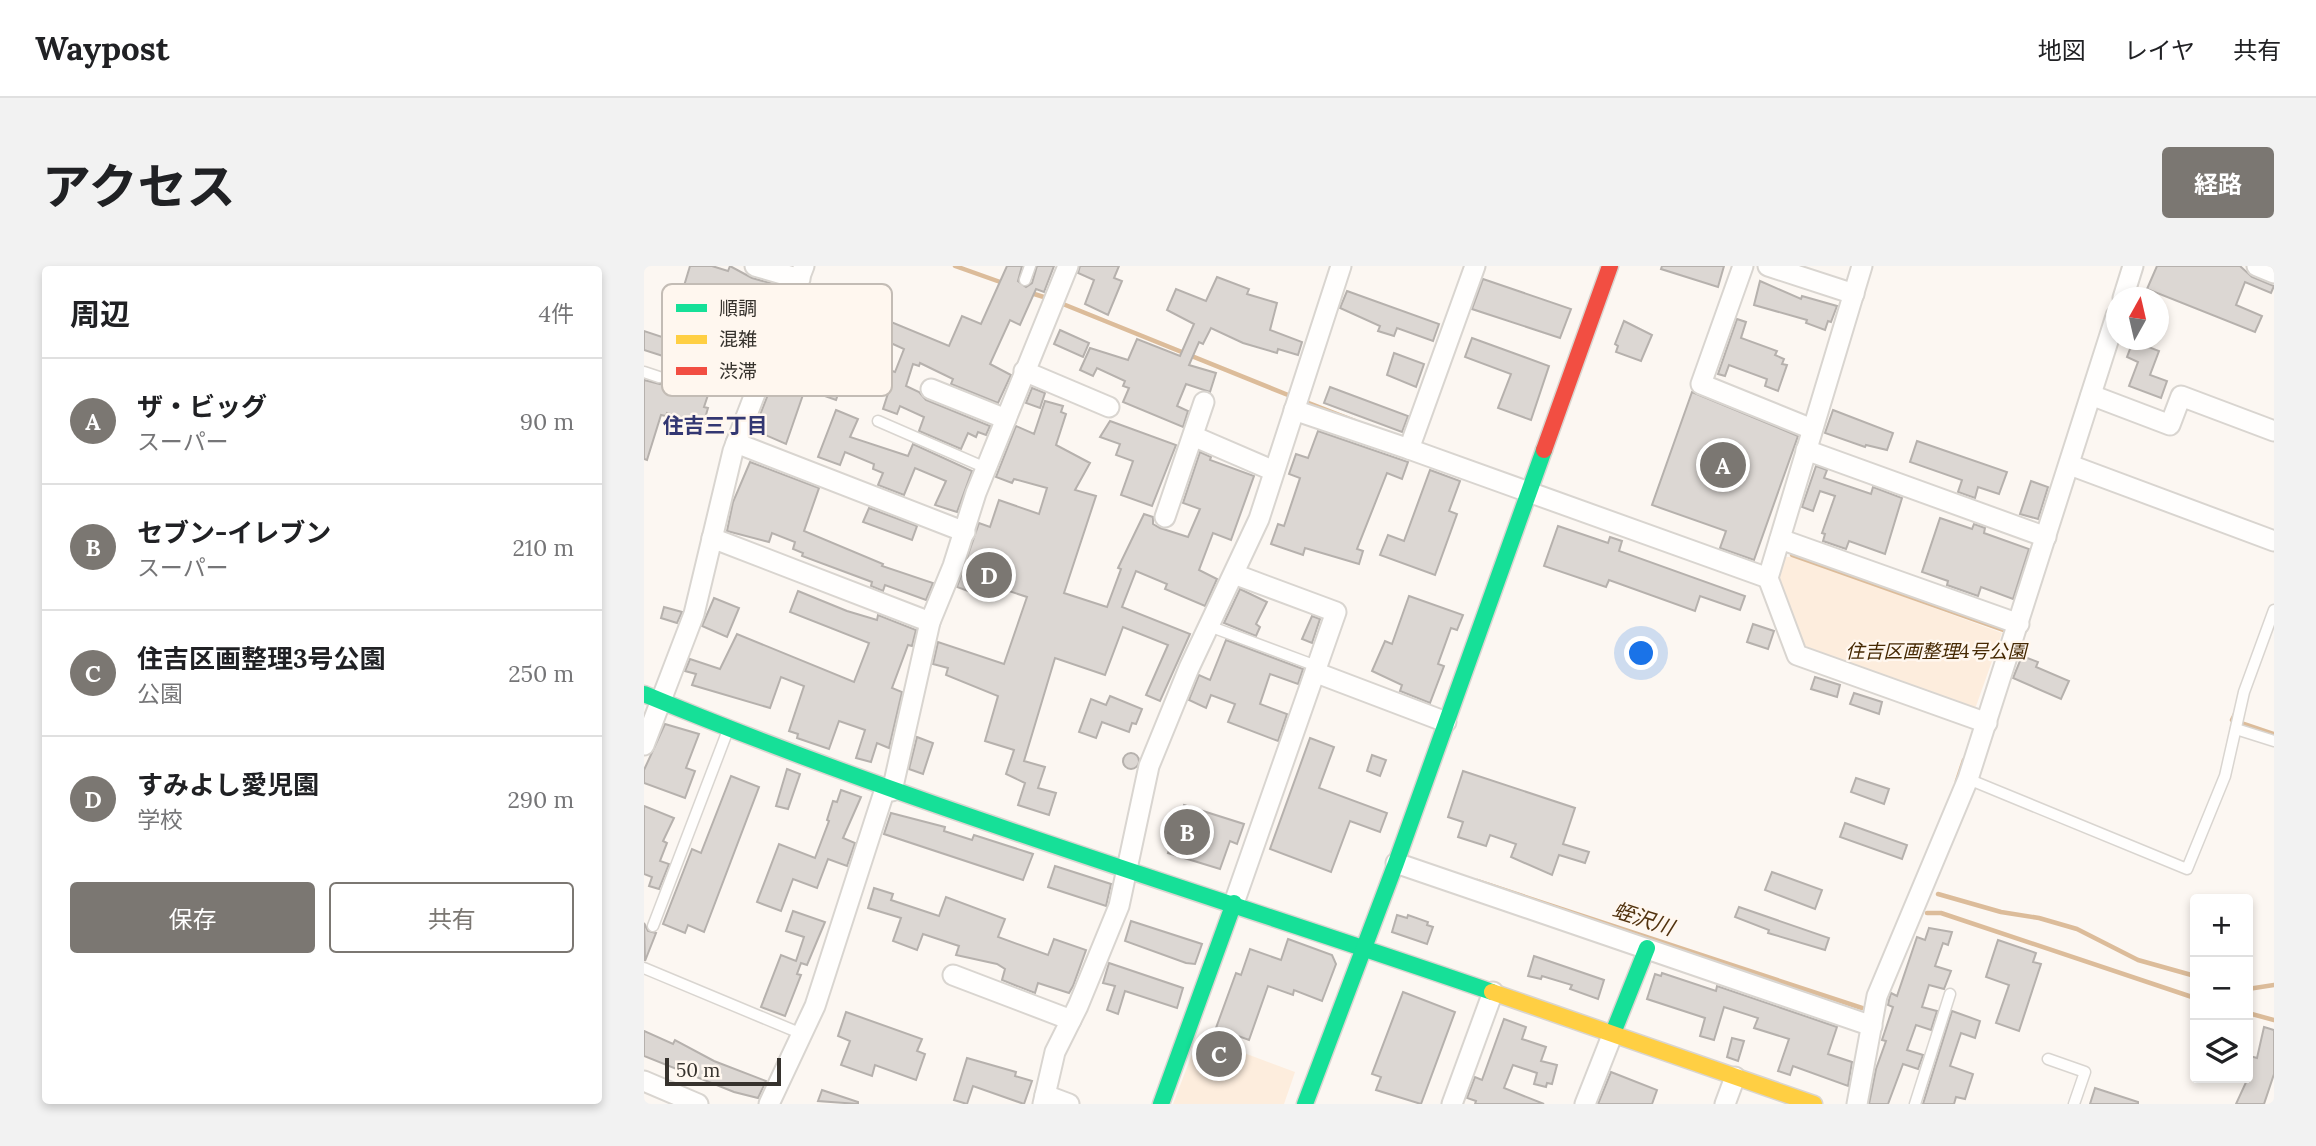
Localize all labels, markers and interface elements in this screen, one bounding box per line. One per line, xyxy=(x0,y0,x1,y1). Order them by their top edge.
text: Waypost xyxy=(35,27,169,69)
text: 地図 xyxy=(2038,35,2086,66)
text: レイヤ xyxy=(2124,35,2195,66)
text: 共有 xyxy=(2233,35,2281,66)
button: 経路 xyxy=(2162,147,2274,218)
text: アクセス xyxy=(42,155,236,217)
legend xyxy=(662,284,892,396)
north arrow xyxy=(2106,287,2169,350)
text: 周辺 xyxy=(70,295,130,333)
text: 順調 xyxy=(719,296,757,320)
text: 4件 xyxy=(539,299,574,328)
text: 混雑 xyxy=(719,327,757,351)
text: 渋滞 xyxy=(719,359,757,383)
text: ザ・ビッグ xyxy=(137,390,267,423)
text: A xyxy=(85,407,101,436)
text: 90 m xyxy=(520,407,574,436)
district label: 住吉三丁目 xyxy=(663,412,768,439)
text: スーパー xyxy=(137,427,229,456)
pin: A xyxy=(1700,439,1746,491)
text: セブン-イレブン xyxy=(137,516,331,549)
text: B xyxy=(85,533,101,562)
text: 210 m xyxy=(512,533,574,562)
pin: D xyxy=(966,549,1012,601)
text: スーパー xyxy=(137,553,229,582)
your location xyxy=(1624,636,1658,670)
park label: 住吉区画整理4号公園 xyxy=(1845,639,2030,663)
text: 住吉区画整理3号公園 xyxy=(137,642,386,675)
text: C xyxy=(85,659,101,688)
text: 250 m xyxy=(508,659,574,688)
text: 公園 xyxy=(137,679,183,708)
text: すみよし愛児園 xyxy=(137,768,319,801)
text: D xyxy=(84,785,102,814)
text: 290 m xyxy=(507,785,574,814)
text: 学校 xyxy=(137,805,183,834)
pin: B xyxy=(1164,806,1210,858)
button: 保存 xyxy=(70,882,315,953)
button: 共有 xyxy=(329,882,574,953)
map controls xyxy=(2190,894,2253,1083)
button: + xyxy=(2190,894,2253,957)
water label: 蛭沢川 xyxy=(1609,896,1679,942)
button: − xyxy=(2190,957,2253,1020)
button: layers xyxy=(2190,1020,2253,1083)
pin: C xyxy=(1196,1028,1242,1080)
scale bar xyxy=(665,1055,780,1087)
text: 50 m xyxy=(676,1058,720,1082)

